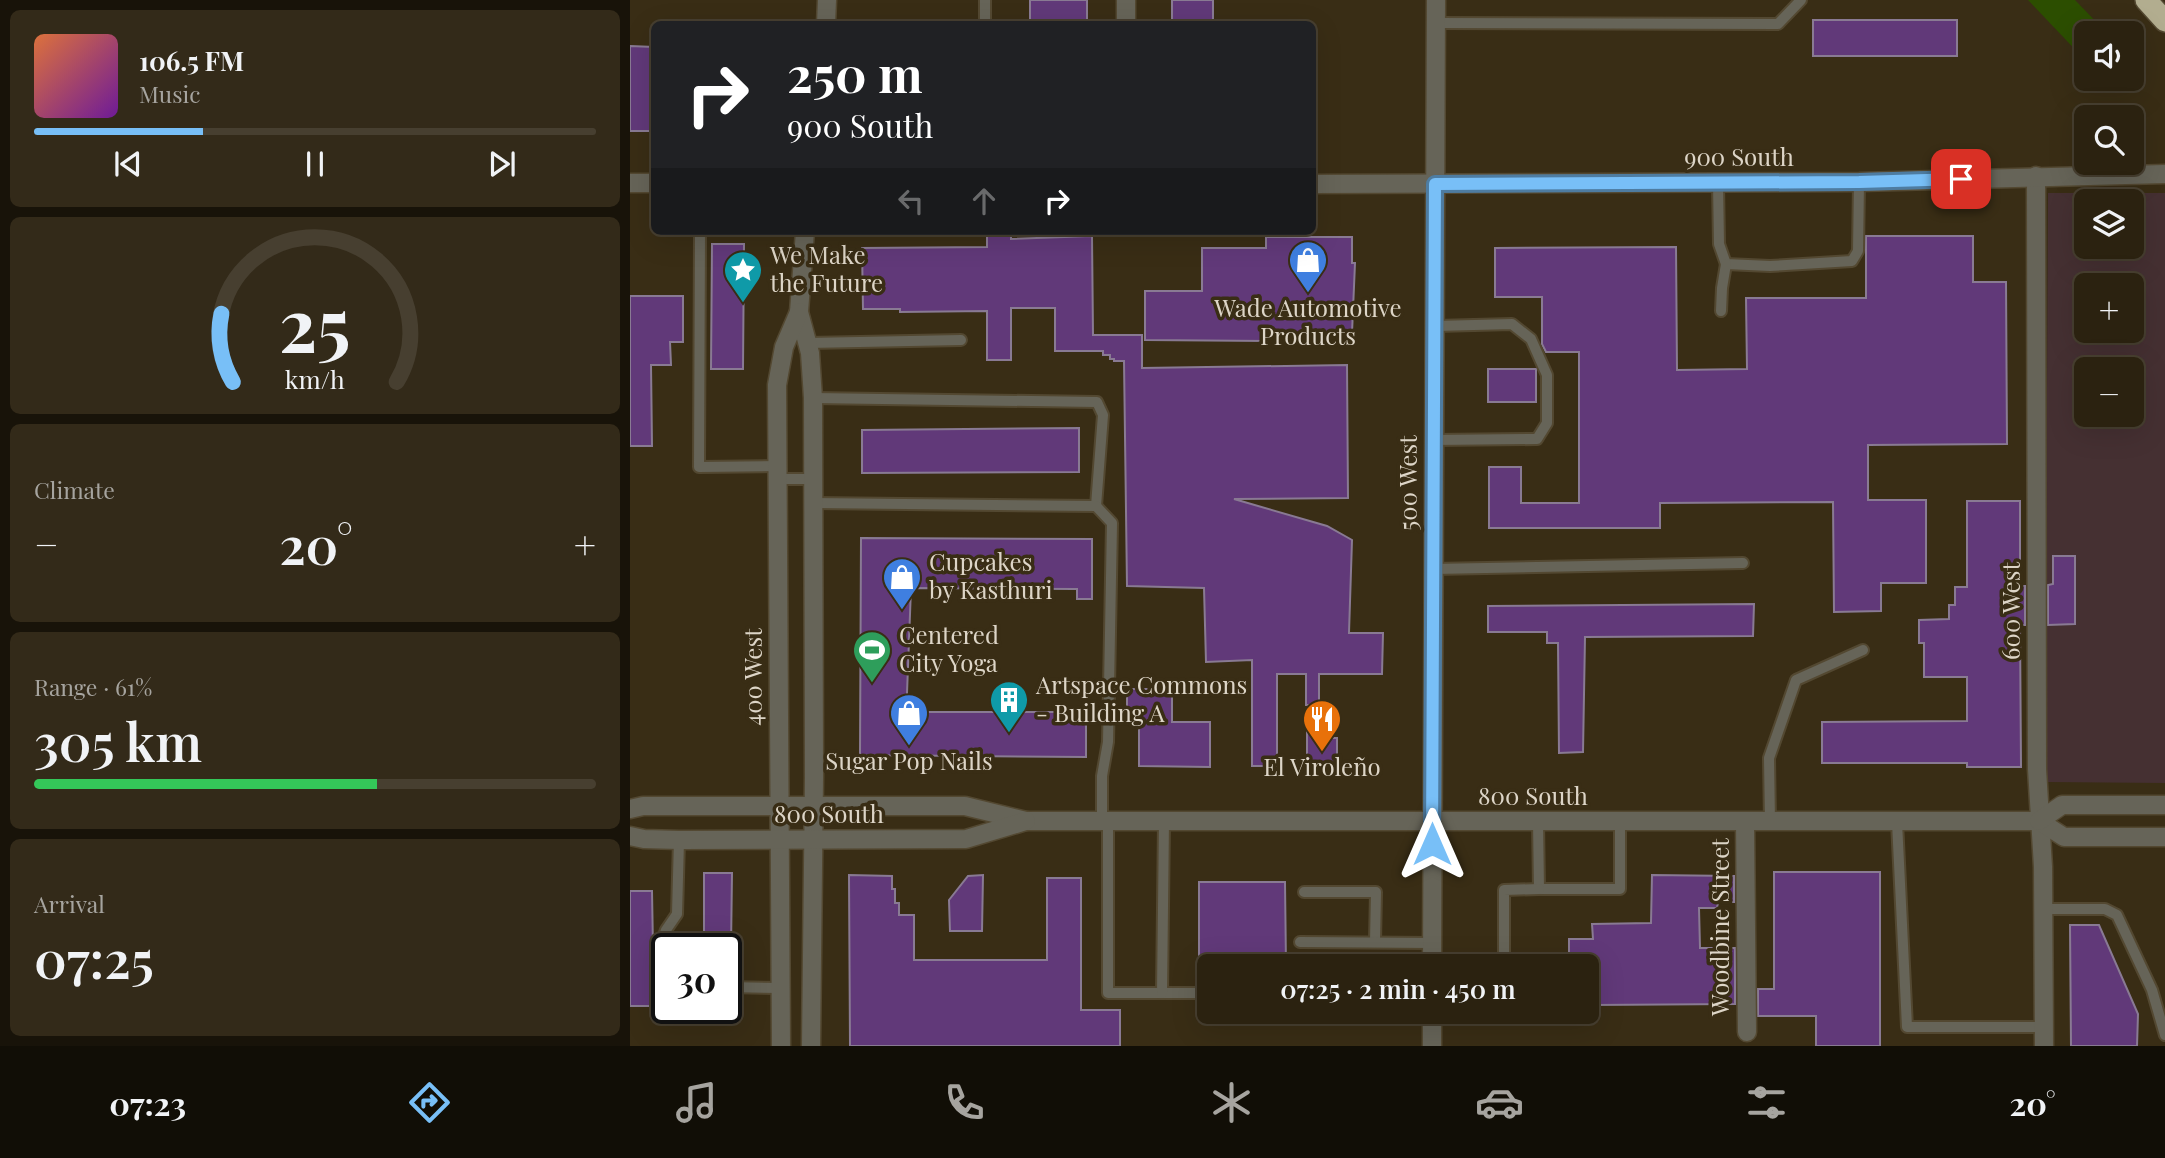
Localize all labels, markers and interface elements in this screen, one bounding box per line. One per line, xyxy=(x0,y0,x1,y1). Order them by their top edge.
map controls xyxy=(2074,21,2144,427)
button: sound xyxy=(2074,21,2144,91)
text: 250 m xyxy=(787,40,923,105)
text: 106.5 FM xyxy=(139,43,244,78)
icon: right xyxy=(672,49,763,140)
text: Music xyxy=(139,78,200,109)
text: 900 South xyxy=(787,103,933,146)
button: search xyxy=(2074,105,2144,175)
street label: 900 South xyxy=(1684,140,1794,172)
icon: previous xyxy=(109,145,147,183)
icon: pause xyxy=(296,145,334,183)
icon: next xyxy=(483,145,521,183)
pin xyxy=(1931,149,1991,209)
icon: arrive xyxy=(1942,160,1980,198)
icon: left xyxy=(892,182,930,220)
icon: ahead xyxy=(965,182,1003,220)
icon: right xyxy=(1038,182,1076,220)
button: layers xyxy=(2074,189,2144,259)
place label: We Make the Future xyxy=(769,238,883,298)
shop icon: Wade Automotive Products xyxy=(1287,239,1329,294)
place icon: We Make the Future xyxy=(722,249,764,304)
text: 25 xyxy=(279,273,351,370)
button: + xyxy=(2074,273,2144,343)
place label: Wade Automotive Products xyxy=(1213,291,1402,351)
button: − xyxy=(2074,357,2144,427)
text: km/h xyxy=(285,362,345,395)
street label: 500 West xyxy=(1391,435,1423,531)
text: Climate xyxy=(34,474,115,505)
text: 20° xyxy=(279,509,353,578)
text: − xyxy=(34,518,59,569)
text: + xyxy=(574,518,596,569)
place label: Cupcakes by Kasthuri xyxy=(929,545,1052,605)
shop icon: Cupcakes by Kasthuri xyxy=(881,556,923,611)
street label: 600 West xyxy=(1994,562,2026,660)
place label: Centered City Yoga xyxy=(899,618,999,678)
street label: 400 West xyxy=(736,628,768,726)
sports icon: Centered City Yoga xyxy=(851,629,893,684)
place label: Artspace Commons - Building A xyxy=(1035,668,1247,728)
text: Range · 61% xyxy=(34,671,152,702)
building icon: Artspace Commons - Building A xyxy=(988,679,1030,734)
shop icon: Sugar Pop Nails xyxy=(888,692,930,747)
restaurant icon: El Viroleño xyxy=(1301,698,1343,753)
text: 305 km xyxy=(34,706,202,775)
place label: Sugar Pop Nails xyxy=(825,744,993,776)
place label: El Viroleño xyxy=(1263,750,1381,782)
street label: 800 South xyxy=(1478,779,1588,811)
street label: 800 South xyxy=(774,797,884,829)
position arrow xyxy=(1395,807,1469,881)
street label: Woodbine Street xyxy=(1703,838,1735,1017)
text: Arrival xyxy=(34,888,105,919)
text: 07:25 xyxy=(34,923,154,992)
speed limit sign: 30 xyxy=(651,933,742,1024)
text: 07:25 · 2 min · 450 m xyxy=(1280,971,1516,1006)
icon: directions xyxy=(405,1078,454,1127)
icon: music xyxy=(672,1078,721,1127)
icon: phone xyxy=(940,1078,989,1127)
icon: climate xyxy=(1207,1078,1256,1127)
icon: car xyxy=(1475,1078,1524,1127)
icon: filters xyxy=(1742,1078,1791,1127)
text: 07:23 xyxy=(109,1081,186,1124)
text: 20° xyxy=(2010,1081,2056,1124)

